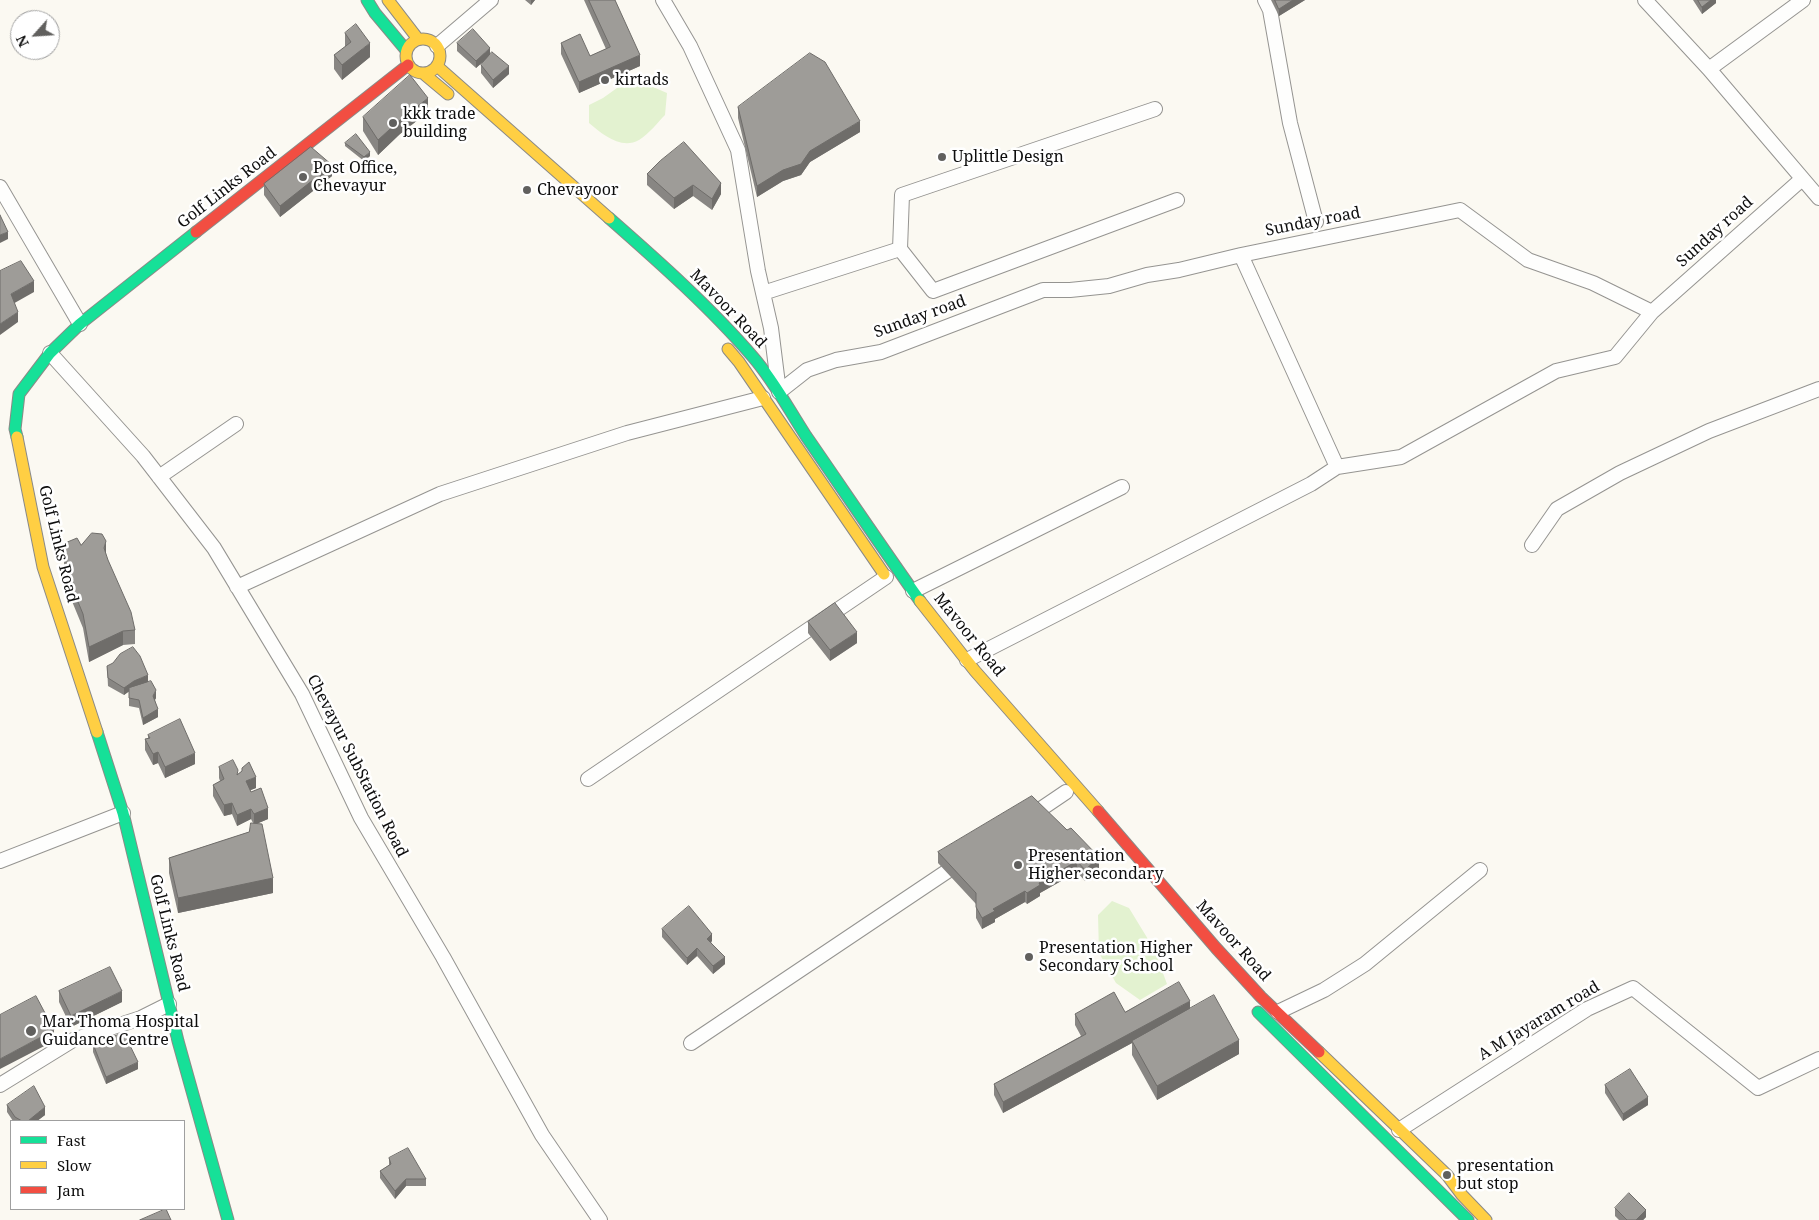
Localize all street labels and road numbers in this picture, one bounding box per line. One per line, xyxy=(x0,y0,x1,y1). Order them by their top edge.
street label: Golf Links Road xyxy=(174,143,280,233)
street label: Sunday road xyxy=(1673,193,1757,271)
street label: Sunday road xyxy=(1264,203,1362,241)
street label: Mavoor Road xyxy=(686,266,770,352)
street label: Sunday road xyxy=(871,291,969,343)
street label: Golf Links Road xyxy=(34,483,82,605)
street label: Mavoor Road xyxy=(929,589,1009,681)
street label: Chevayur SubStation Road xyxy=(302,671,412,861)
street label: Golf Links Road xyxy=(145,872,193,994)
street label: Mavoor Road xyxy=(1192,897,1274,985)
street label: A M Jayaram road xyxy=(1475,977,1603,1065)

